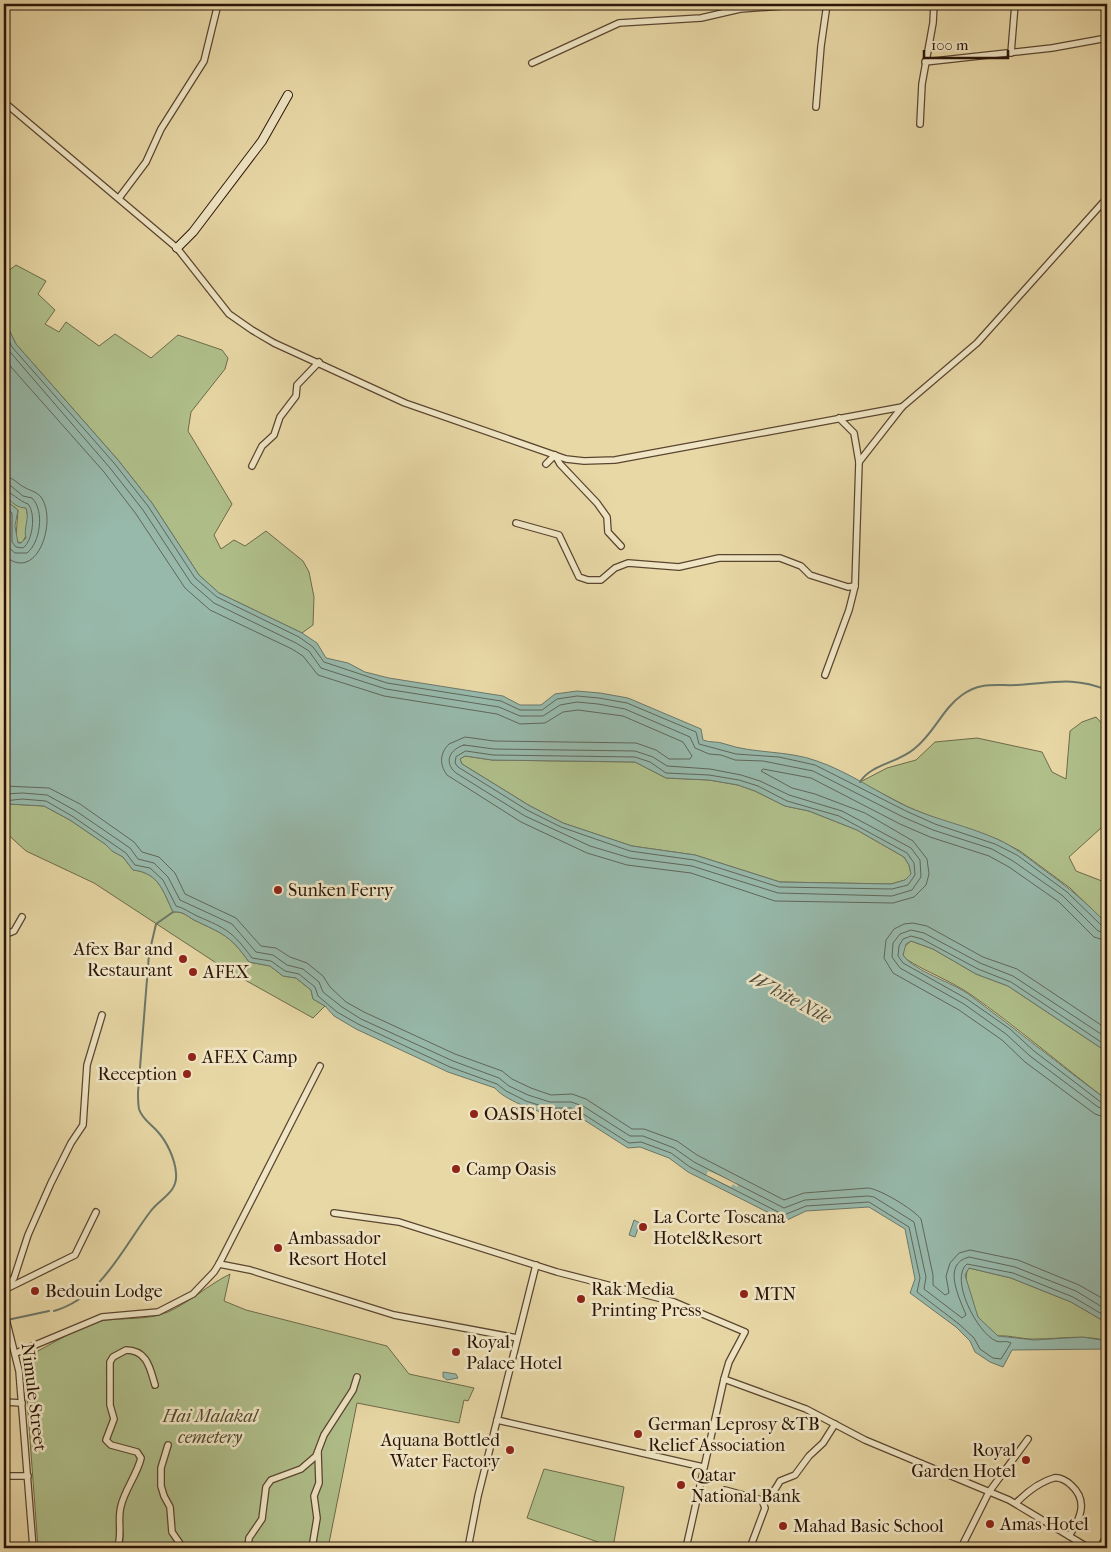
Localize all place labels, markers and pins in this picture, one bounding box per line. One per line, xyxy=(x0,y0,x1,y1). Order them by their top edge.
place label: Sunken Ferry xyxy=(288,880,395,901)
marker: Sunken Ferry xyxy=(272,884,284,896)
place label: Afex Bar and Restaurant xyxy=(73,939,174,981)
marker: Afex Bar and Restaurant xyxy=(177,953,189,965)
place label: AFEX xyxy=(202,962,249,983)
marker: AFEX xyxy=(187,966,199,978)
place label: AFEX Camp xyxy=(201,1047,298,1068)
marker: AFEX Camp xyxy=(186,1051,198,1063)
place label: Reception xyxy=(98,1064,178,1085)
marker: Reception xyxy=(181,1068,193,1080)
place label: OASIS Hotel xyxy=(484,1104,582,1125)
marker: OASIS Hotel xyxy=(468,1108,480,1120)
place label: Camp Oasis xyxy=(466,1159,557,1180)
marker: Camp Oasis xyxy=(450,1163,462,1175)
place label: La Corte Toscana Hotel&Resort xyxy=(653,1207,786,1249)
marker: La Corte Toscana Hotel&Resort xyxy=(637,1221,649,1233)
place label: Ambassador Resort Hotel xyxy=(287,1228,387,1270)
marker: Ambassador Resort Hotel xyxy=(272,1242,284,1254)
place label: Rak Media Printing Press xyxy=(591,1279,702,1321)
place label: Bedouin Lodge xyxy=(45,1281,163,1302)
place label: MTN xyxy=(754,1284,797,1305)
marker: Bedouin Lodge xyxy=(29,1285,41,1297)
marker: MTN xyxy=(738,1288,750,1300)
marker: Rak Media Printing Press xyxy=(575,1293,587,1305)
place label: Royal Palace Hotel xyxy=(466,1332,562,1374)
marker: Royal Palace Hotel xyxy=(450,1346,462,1358)
place label: German Leprosy &TB Relief Association xyxy=(648,1414,820,1456)
marker: German Leprosy &TB Relief Association xyxy=(632,1428,644,1440)
place label: Aquana Bottled Water Factory xyxy=(380,1430,501,1472)
place label: Royal Garden Hotel xyxy=(911,1440,1016,1482)
marker: Aquana Bottled Water Factory xyxy=(504,1444,516,1456)
marker: Royal Garden Hotel xyxy=(1020,1454,1032,1466)
place label: Qatar National Bank xyxy=(691,1465,801,1507)
marker: Qatar National Bank xyxy=(675,1479,687,1491)
place label: Amas Hotel xyxy=(999,1514,1089,1535)
place label: Mahad Basic School xyxy=(793,1516,944,1537)
marker: Amas Hotel xyxy=(984,1518,996,1530)
marker: Mahad Basic School xyxy=(777,1520,789,1532)

